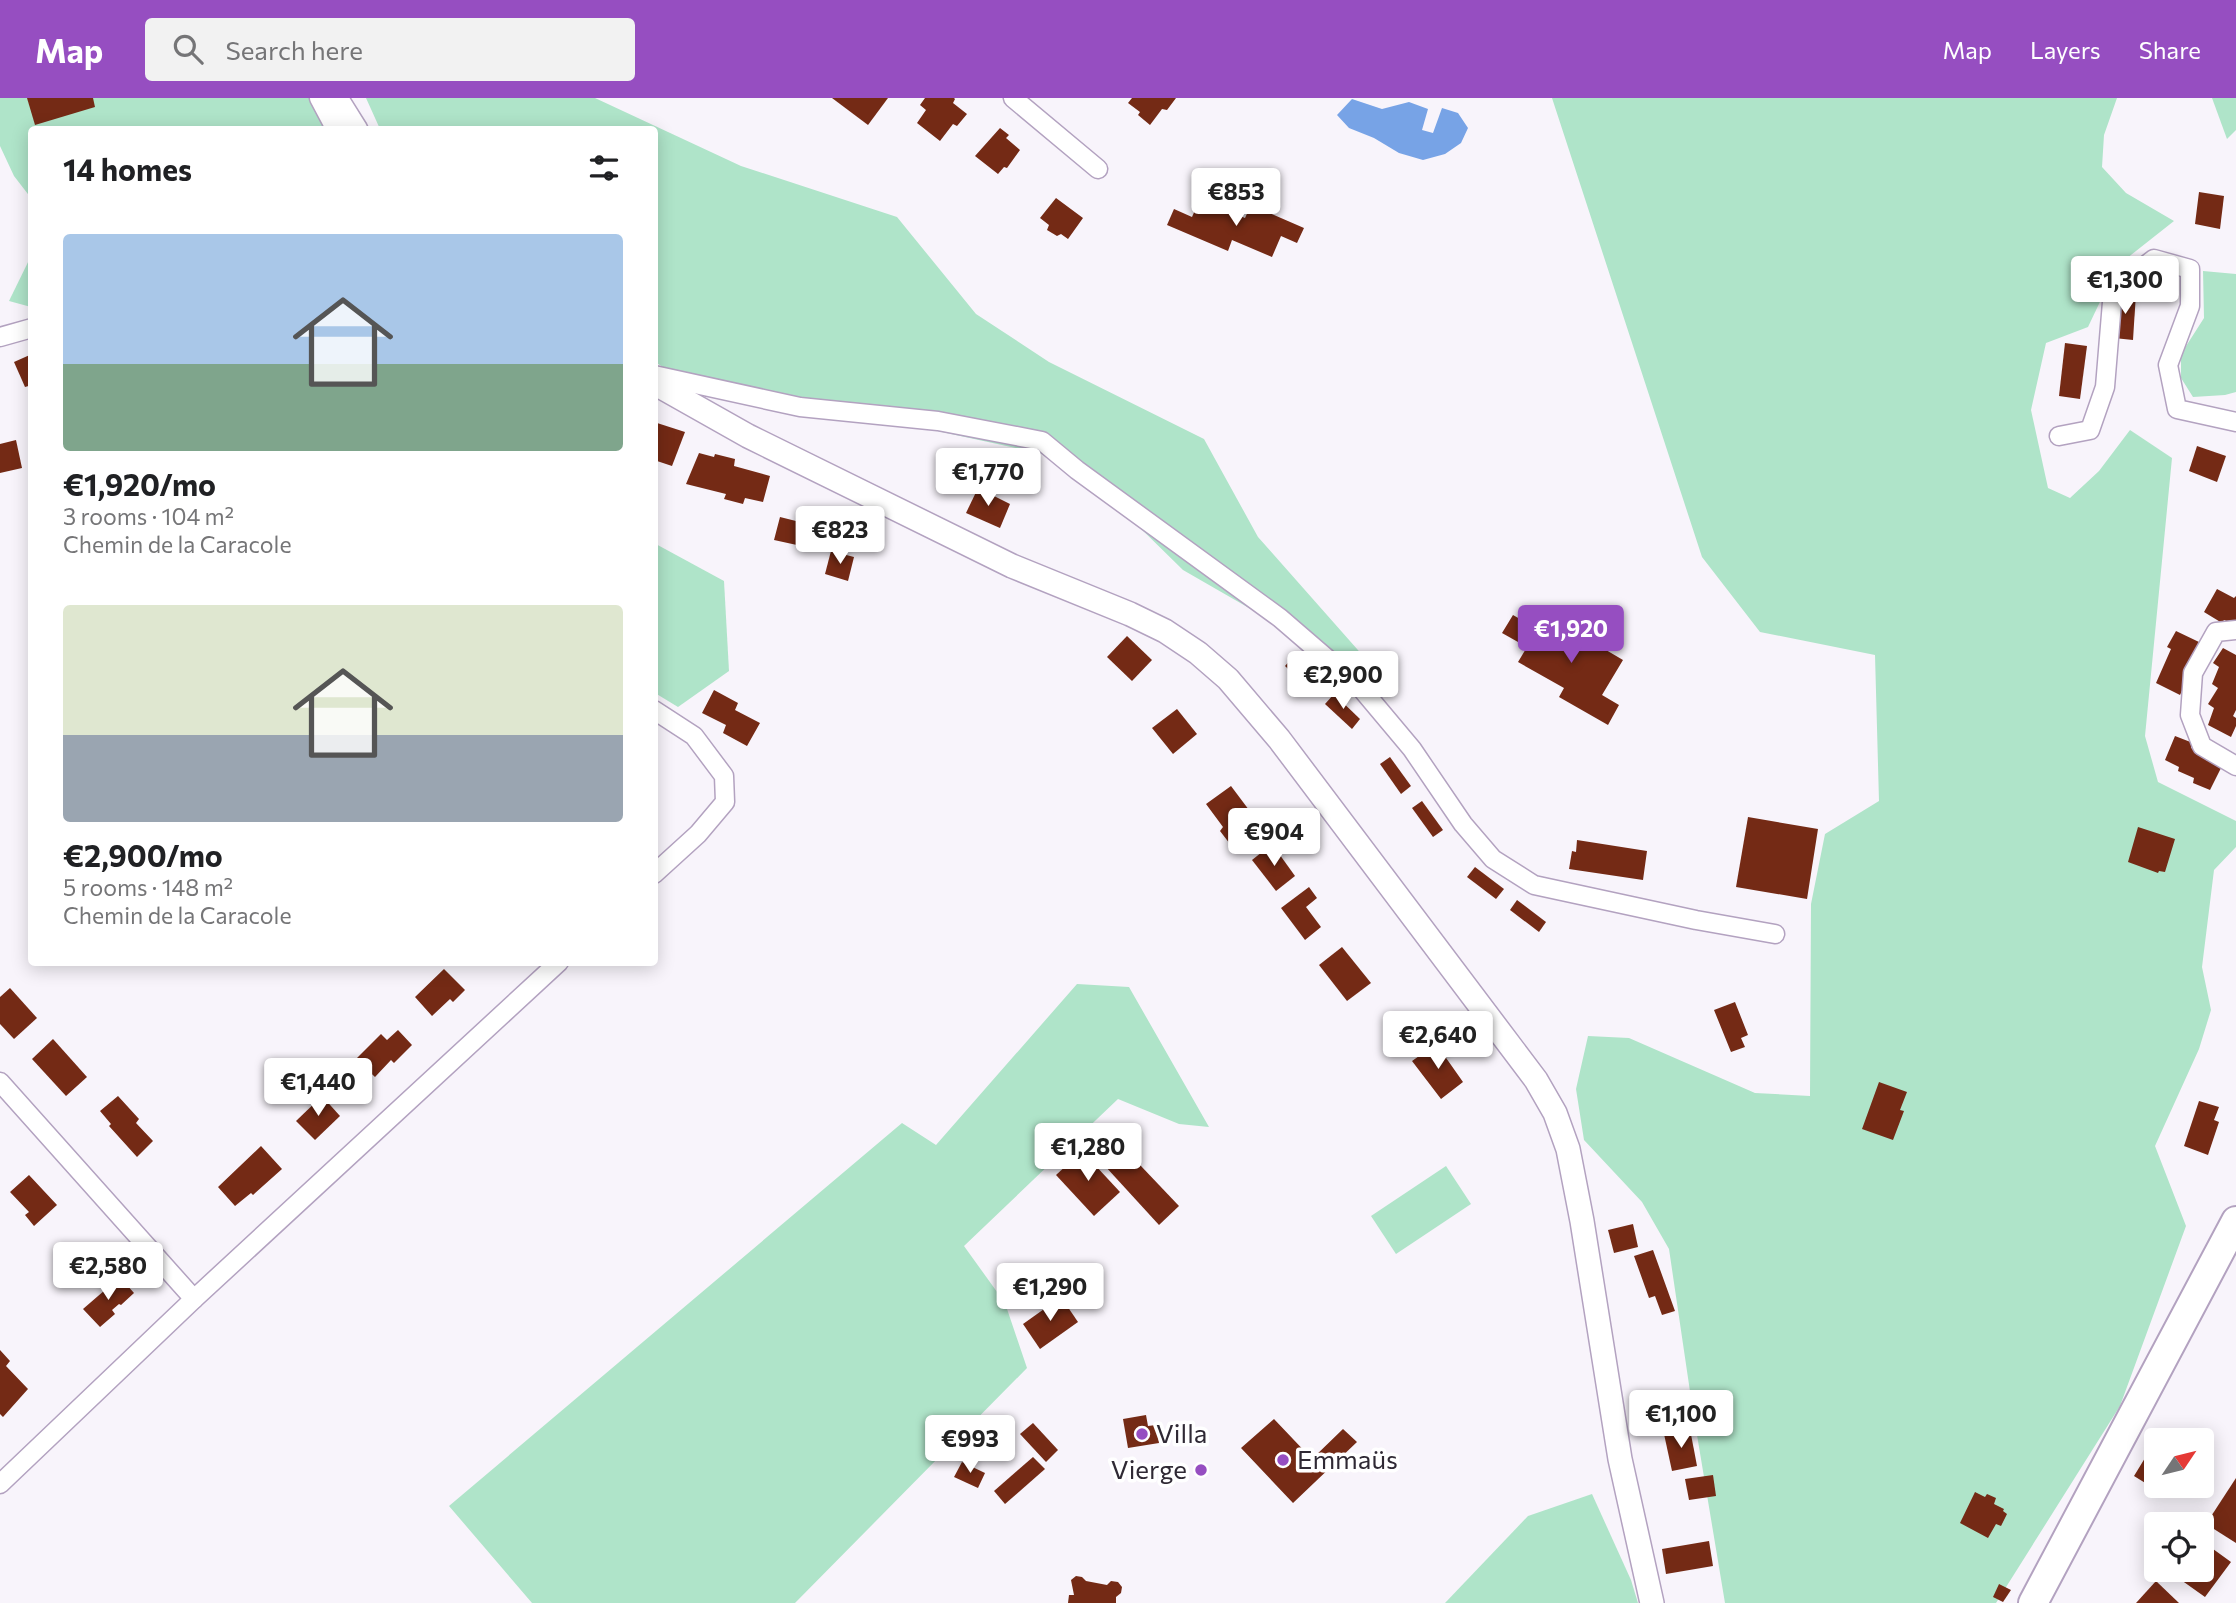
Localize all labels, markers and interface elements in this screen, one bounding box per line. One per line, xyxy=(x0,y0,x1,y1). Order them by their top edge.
search box xyxy=(145,18,635,81)
text: Map xyxy=(35,29,103,70)
icon: search xyxy=(169,30,207,68)
text: Search here xyxy=(225,34,363,65)
text: Map xyxy=(1943,35,1992,64)
text: Layers xyxy=(2030,35,2101,64)
text: Share xyxy=(2139,35,2201,64)
icon: filters xyxy=(585,149,623,187)
text: 14 homes xyxy=(63,150,192,187)
pin: €853 xyxy=(1195,169,1277,228)
text: €853 xyxy=(1207,177,1265,205)
pin: €1,300 xyxy=(2068,256,2182,316)
text: €1,300 xyxy=(2087,265,2163,293)
icon: home xyxy=(280,279,406,405)
pin: €1,770 xyxy=(931,448,1045,508)
text: €1,770 xyxy=(952,457,1024,485)
text: €1,920/mo xyxy=(63,465,216,502)
text: 3 rooms · 104 m² xyxy=(63,502,234,530)
pin: €823 xyxy=(799,506,881,566)
text: €823 xyxy=(812,515,868,543)
text: Chemin de la Caracole xyxy=(63,530,292,558)
pin: €1,920 xyxy=(1514,606,1628,665)
text: €1,920 xyxy=(1534,614,1608,642)
icon: home xyxy=(280,650,406,776)
pin: €2,900 xyxy=(1286,652,1400,711)
text: €2,900 xyxy=(1303,660,1383,688)
pin: €904 xyxy=(1233,808,1315,868)
text: €904 xyxy=(1244,817,1304,845)
text: €2,900/mo xyxy=(63,836,223,873)
text: 5 rooms · 148 m² xyxy=(63,873,233,901)
text: Chemin de la Caracole xyxy=(63,901,292,929)
pin: €2,640 xyxy=(1381,1012,1495,1071)
text: €2,640 xyxy=(1399,1020,1477,1048)
pin: €1,440 xyxy=(261,1058,375,1118)
text: €1,440 xyxy=(280,1067,356,1095)
pin: €1,280 xyxy=(1031,1124,1145,1183)
text: €1,280 xyxy=(1051,1132,1125,1160)
pin: €2,580 xyxy=(51,1242,165,1302)
text: €2,580 xyxy=(69,1251,147,1279)
pin: €1,290 xyxy=(993,1264,1107,1323)
text: €1,290 xyxy=(1013,1272,1087,1300)
pin: €1,100 xyxy=(1624,1390,1738,1450)
text: €1,100 xyxy=(1645,1399,1717,1427)
pin: €993 xyxy=(929,1416,1011,1475)
place label: Villa xyxy=(1156,1417,1207,1448)
text: €993 xyxy=(941,1424,999,1452)
marker: Villa xyxy=(1134,1426,1150,1442)
north arrow xyxy=(2144,1428,2214,1498)
map controls xyxy=(2144,1428,2214,1582)
place label: Emmaüs xyxy=(1297,1443,1398,1474)
marker: Emmaüs xyxy=(1275,1452,1291,1468)
place label: Vierge xyxy=(1111,1453,1187,1484)
marker: Vierge xyxy=(1193,1462,1209,1478)
button: locate xyxy=(2144,1512,2214,1582)

